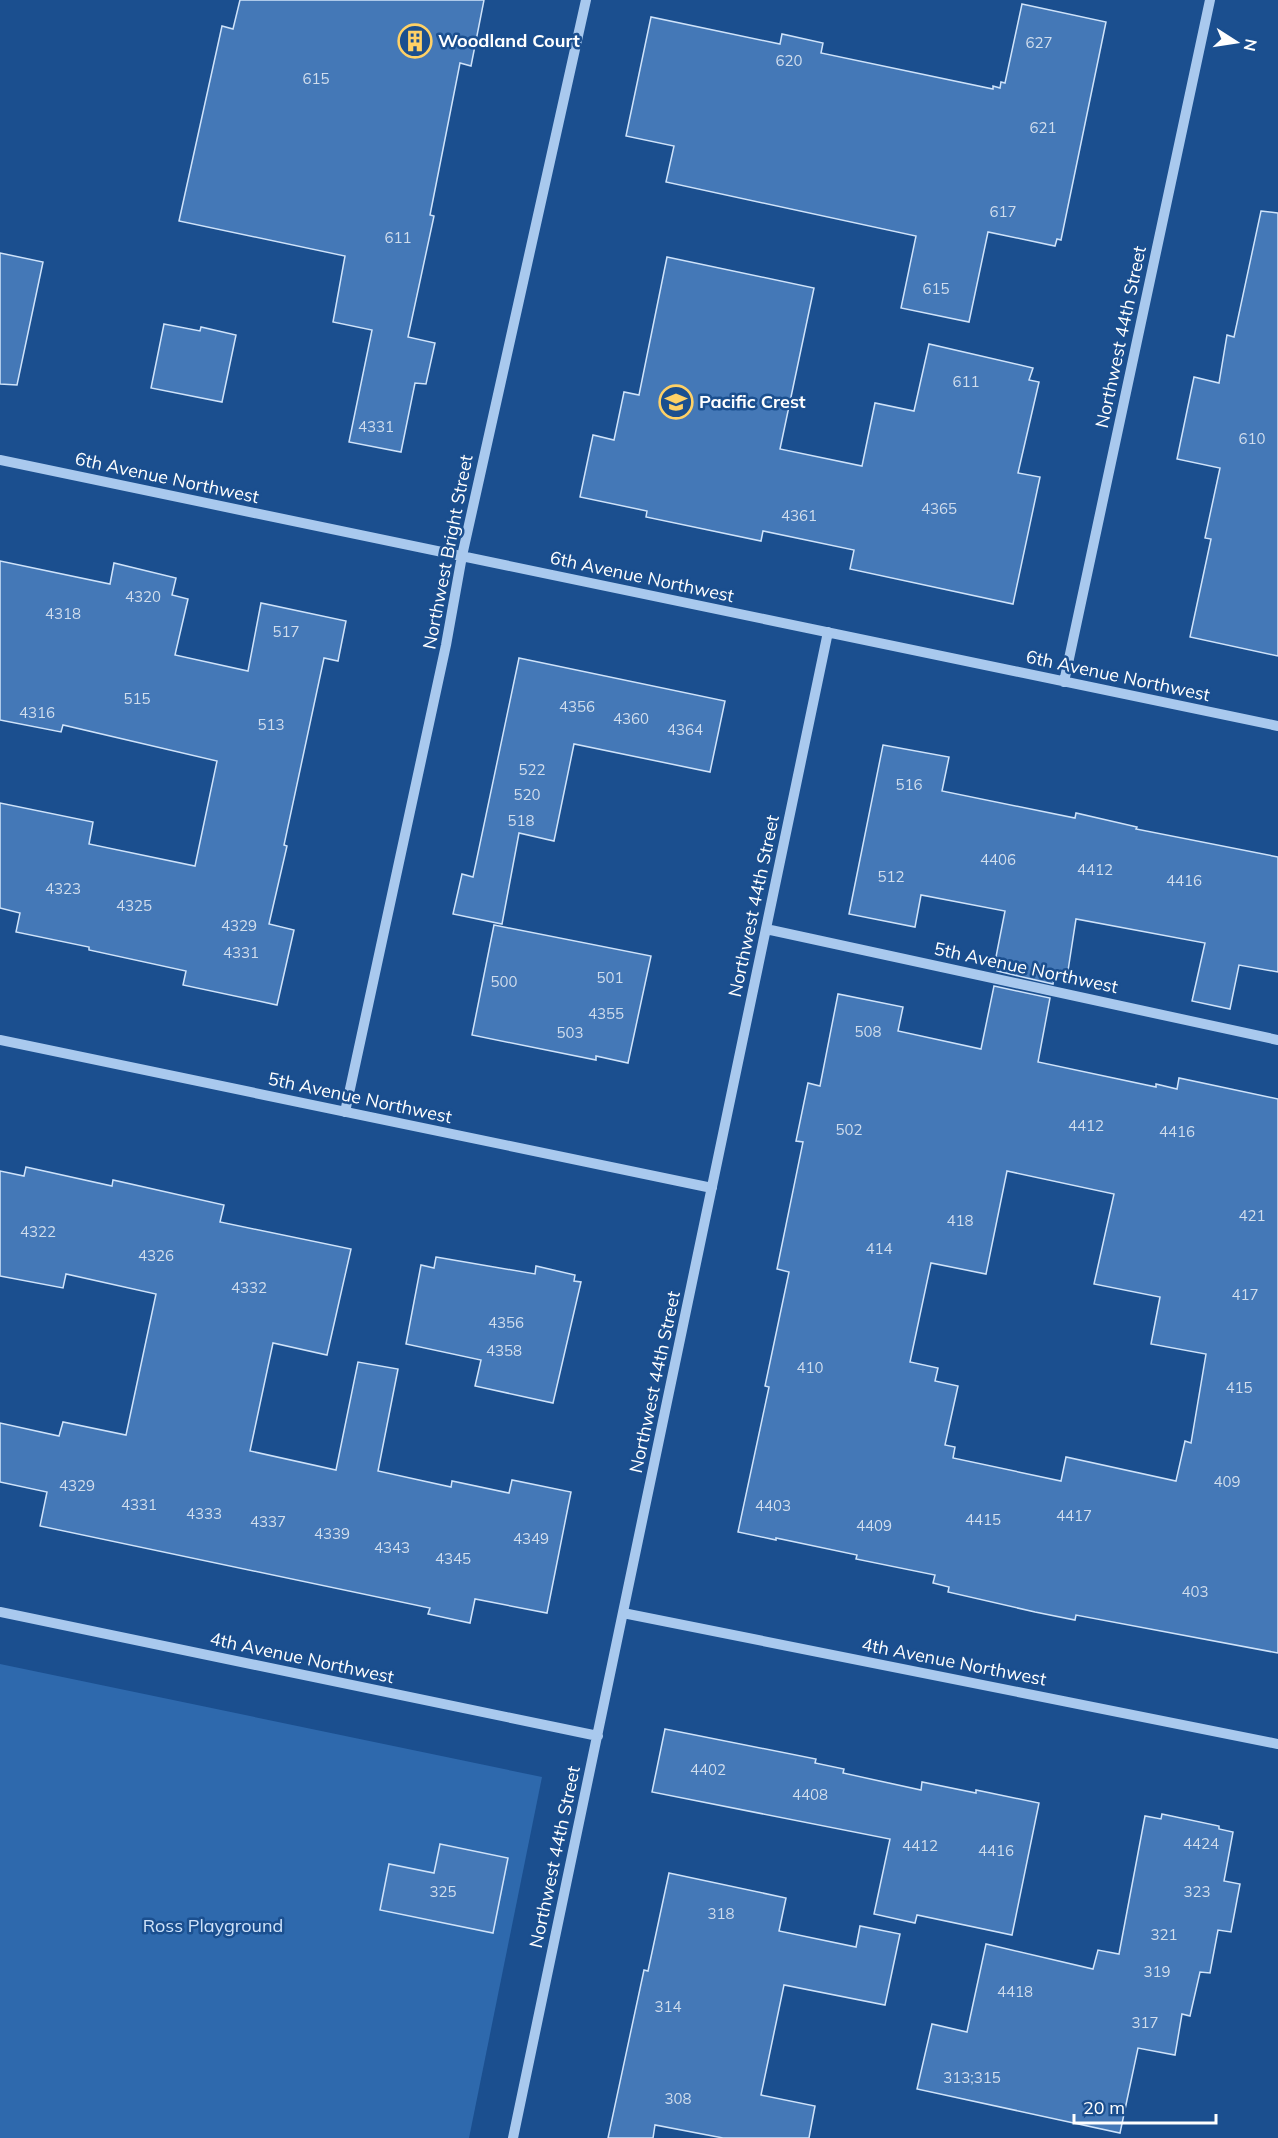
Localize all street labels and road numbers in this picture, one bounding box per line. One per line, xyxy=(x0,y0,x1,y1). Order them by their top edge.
street label: Northwest 44th Street xyxy=(1090,244,1151,430)
street label: 6th Avenue Northwest xyxy=(73,447,261,508)
street label: Northwest Bright Street xyxy=(417,453,478,651)
street label: 6th Avenue Northwest xyxy=(548,546,736,607)
street label: 6th Avenue Northwest xyxy=(1024,645,1212,706)
street label: Northwest 44th Street xyxy=(723,813,784,999)
street label: 5th Avenue Northwest xyxy=(932,937,1120,998)
street label: 5th Avenue Northwest xyxy=(266,1067,454,1128)
street label: Northwest 44th Street xyxy=(624,1289,685,1475)
street label: 4th Avenue Northwest xyxy=(208,1627,396,1688)
street label: 4th Avenue Northwest xyxy=(860,1632,1048,1691)
street label: Northwest 44th Street xyxy=(524,1764,585,1950)

